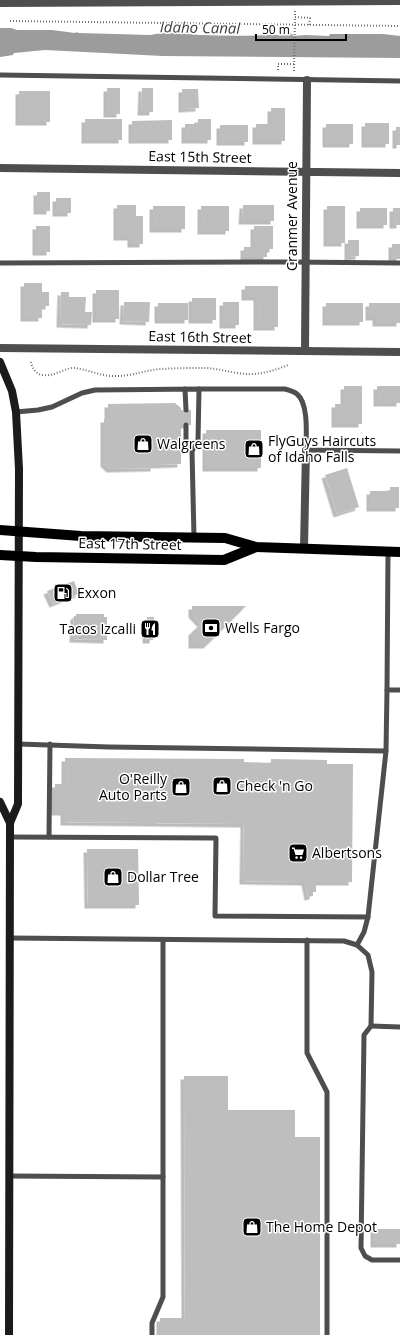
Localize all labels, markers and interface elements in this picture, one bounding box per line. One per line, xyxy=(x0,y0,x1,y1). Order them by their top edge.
water label: Idaho Canal xyxy=(160,16,242,38)
scale bar xyxy=(256,16,346,42)
text: 50 m xyxy=(262,21,290,38)
street label: East 15th Street xyxy=(148,146,252,167)
street label: Cranmer Avenue xyxy=(282,161,301,271)
street label: East 16th Street xyxy=(148,326,252,347)
place label: FlyGuys Haircuts of Idaho Falls xyxy=(268,431,377,466)
shop icon: Walgreens xyxy=(132,433,154,455)
place label: Walgreens xyxy=(157,434,226,453)
shop icon: FlyGuys Haircuts of Idaho Falls xyxy=(243,438,265,460)
street label: East 17th Street xyxy=(78,533,182,554)
fuel station icon: Exxon xyxy=(52,582,74,604)
place label: Exxon xyxy=(77,583,116,602)
bank icon: Wells Fargo xyxy=(200,617,222,639)
restaurant icon: Tacos Izcalli xyxy=(139,618,161,640)
place label: Wells Fargo xyxy=(225,618,300,637)
place label: Tacos Izcalli xyxy=(60,619,136,638)
place label: O'Reilly Auto Parts xyxy=(99,769,168,804)
shop icon: Check 'n Go xyxy=(211,775,233,797)
shop icon: O'Reilly Auto Parts xyxy=(170,776,192,798)
place label: Check 'n Go xyxy=(236,776,313,795)
supermarket icon: Albertsons xyxy=(287,842,309,864)
place label: Albertsons xyxy=(312,843,382,862)
shop icon: Dollar Tree xyxy=(102,866,124,888)
place label: Dollar Tree xyxy=(127,867,199,886)
shop icon: The Home Depot xyxy=(241,1216,263,1238)
place label: The Home Depot xyxy=(266,1217,377,1236)

